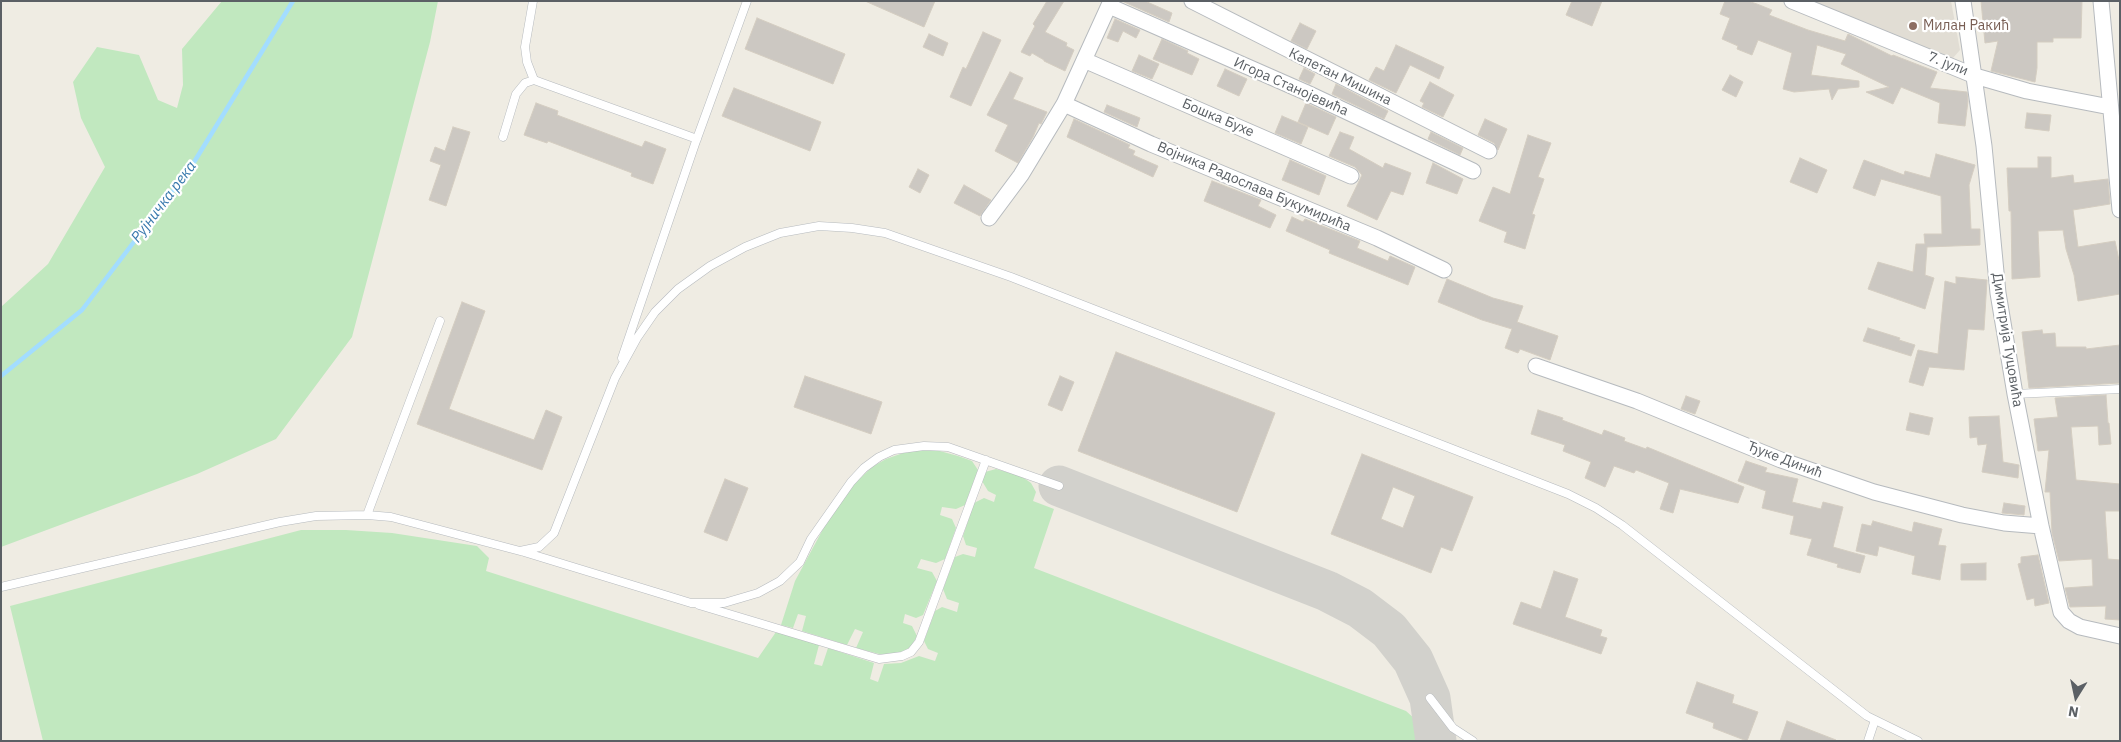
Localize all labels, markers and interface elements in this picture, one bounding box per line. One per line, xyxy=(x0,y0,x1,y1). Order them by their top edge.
place label: Милан Ракић xyxy=(1923,18,2009,34)
marker: Милан Ракић xyxy=(1907,20,1919,32)
street label: Капетан Мишина xyxy=(1286,45,1394,109)
street label: 7. јули xyxy=(1925,48,1971,80)
street label: Игора Станојевића xyxy=(1231,54,1351,120)
street label: Бошка Бухе xyxy=(1179,95,1257,141)
street label: Војника Радослава Букумирића xyxy=(1155,138,1353,236)
water label: Рујничка река xyxy=(128,158,200,246)
street label: Димитрија Туцовића xyxy=(1988,272,2026,408)
street label: Ђуке Динић xyxy=(1745,438,1825,482)
north arrow xyxy=(2051,672,2101,722)
text: N xyxy=(2067,702,2080,722)

